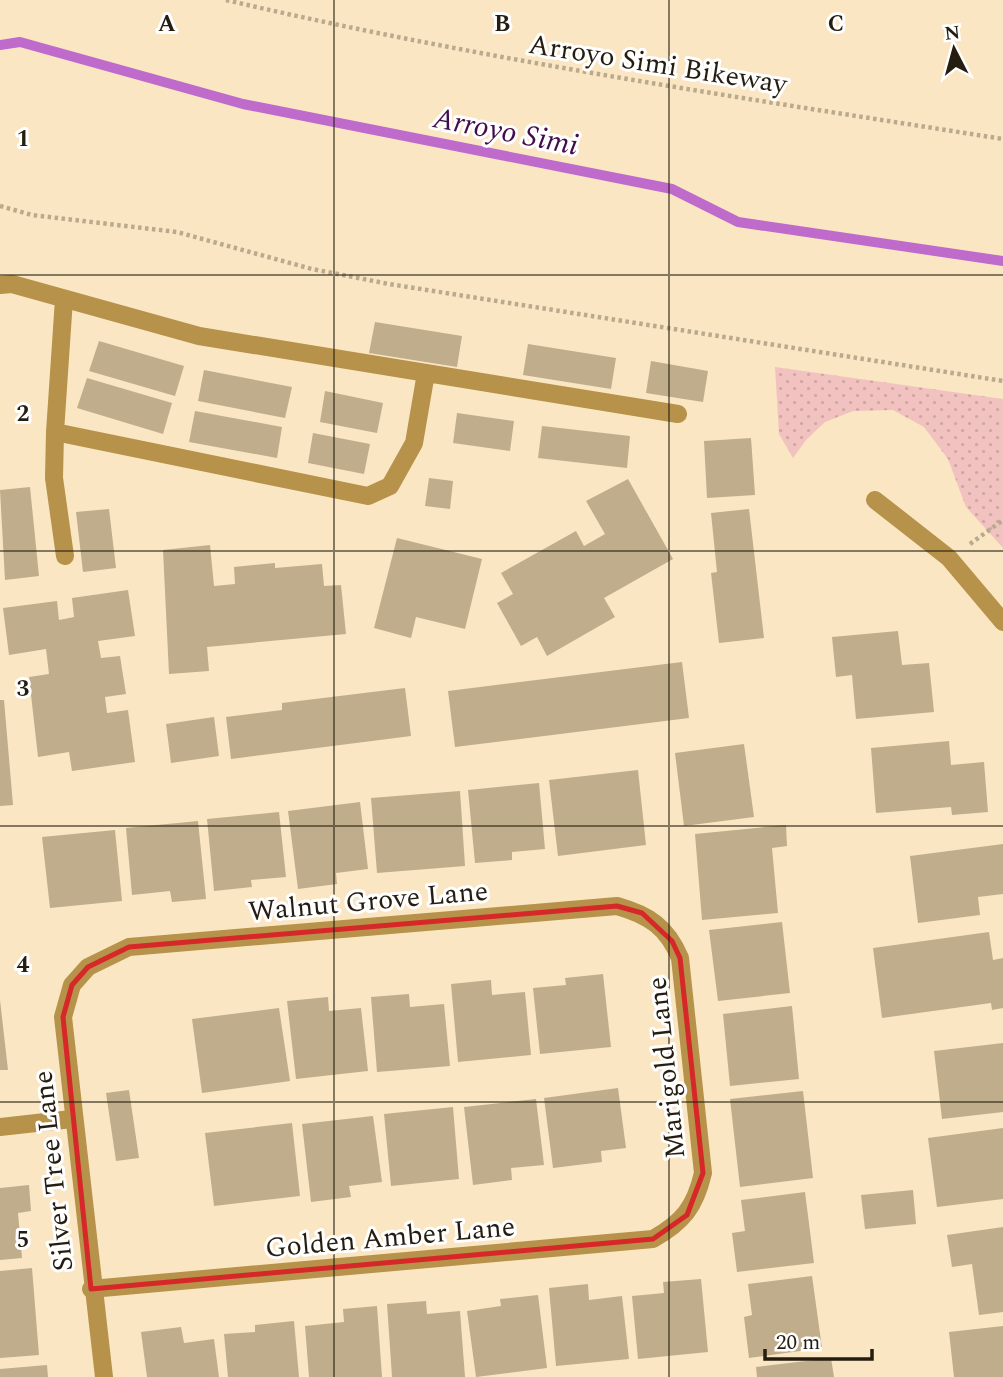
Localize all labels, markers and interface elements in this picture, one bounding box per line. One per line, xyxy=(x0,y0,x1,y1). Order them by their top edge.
text: A xyxy=(158,7,176,42)
text: B xyxy=(494,7,510,42)
text: C xyxy=(828,7,844,42)
north arrow xyxy=(919,14,989,84)
text: N xyxy=(943,18,962,49)
street label: Arroyo Simi Bikeway xyxy=(525,23,792,106)
water label: Arroyo Simi xyxy=(428,95,582,169)
text: 1 xyxy=(17,122,29,157)
text: 2 xyxy=(17,397,30,432)
text: 3 xyxy=(17,672,30,707)
street label: Walnut Grove Lane xyxy=(246,870,490,933)
text: 4 xyxy=(17,948,30,983)
street label: Marigold Lane xyxy=(636,975,697,1161)
street label: Silver Tree Lane xyxy=(22,1068,85,1273)
street label: Golden Amber Lane xyxy=(263,1205,517,1270)
text: 5 xyxy=(17,1223,29,1258)
scale bar xyxy=(765,1318,872,1362)
text: 20 m xyxy=(776,1327,820,1359)

